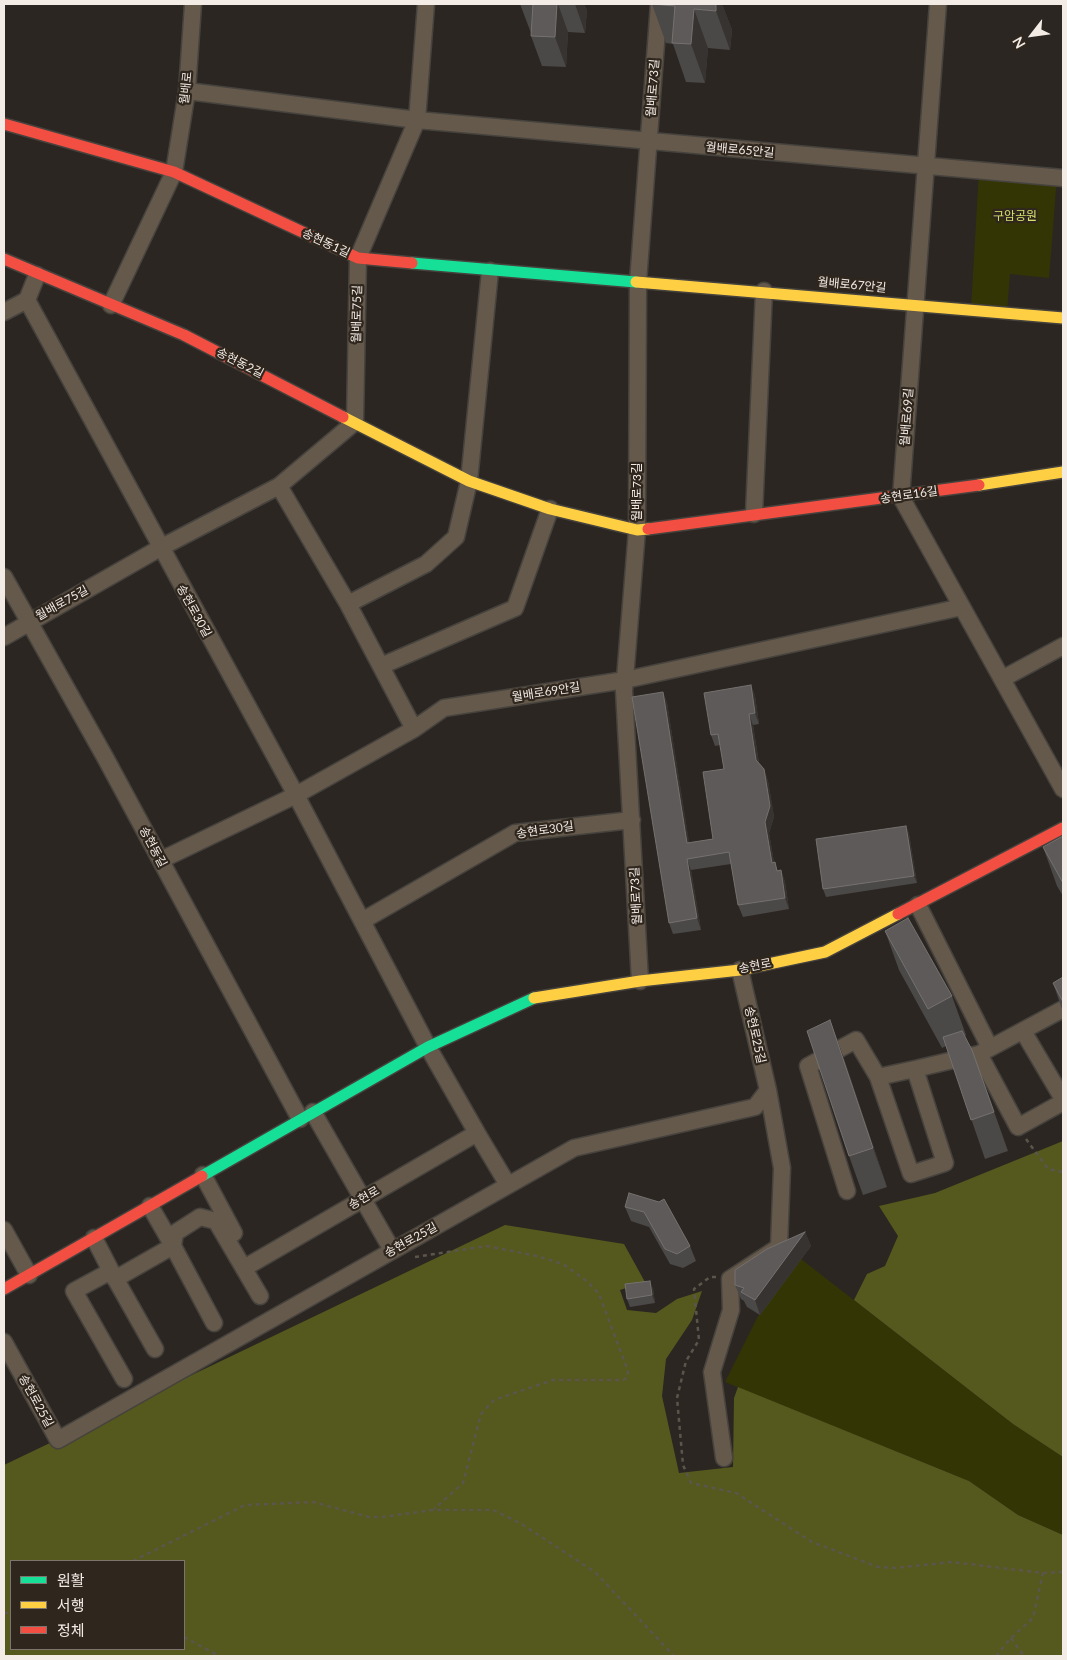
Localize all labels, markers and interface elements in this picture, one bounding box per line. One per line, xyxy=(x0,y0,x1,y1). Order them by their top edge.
north arrow xyxy=(1007,10,1057,60)
text: N xyxy=(1009,34,1029,52)
street label: 월배로73길 xyxy=(644,59,662,117)
street label: 월배로 xyxy=(177,71,195,105)
street label: 월배로65안길 xyxy=(705,140,775,160)
park label: 구암공원 xyxy=(993,209,1037,223)
street label: 송현동1길 xyxy=(300,226,352,260)
street label: 월배로67안길 xyxy=(817,275,887,295)
street label: 월배로75길 xyxy=(349,285,365,343)
street label: 송현동2길 xyxy=(214,345,266,381)
street label: 월배로69길 xyxy=(898,388,916,446)
street label: 월배로73길 xyxy=(630,463,644,521)
street label: 송현로16길 xyxy=(879,484,939,506)
street label: 송현로30길 xyxy=(174,582,214,640)
street label: 월배로75길 xyxy=(33,583,91,623)
street label: 월배로69안길 xyxy=(511,679,581,705)
street label: 송현로30길 xyxy=(515,819,575,841)
street label: 송현동길 xyxy=(136,824,170,870)
street label: 월배로73길 xyxy=(627,867,645,925)
street label: 송현로 xyxy=(737,956,773,976)
street label: 송현로25길 xyxy=(741,1005,769,1065)
street label: 송현로 xyxy=(346,1183,382,1213)
street label: 송현로25길 xyxy=(382,1220,440,1260)
street label: 송현로25길 xyxy=(16,1372,56,1430)
legend xyxy=(10,1560,185,1650)
text: 원활 xyxy=(57,1571,85,1589)
text: 서행 xyxy=(57,1596,85,1614)
text: 정체 xyxy=(57,1621,85,1639)

